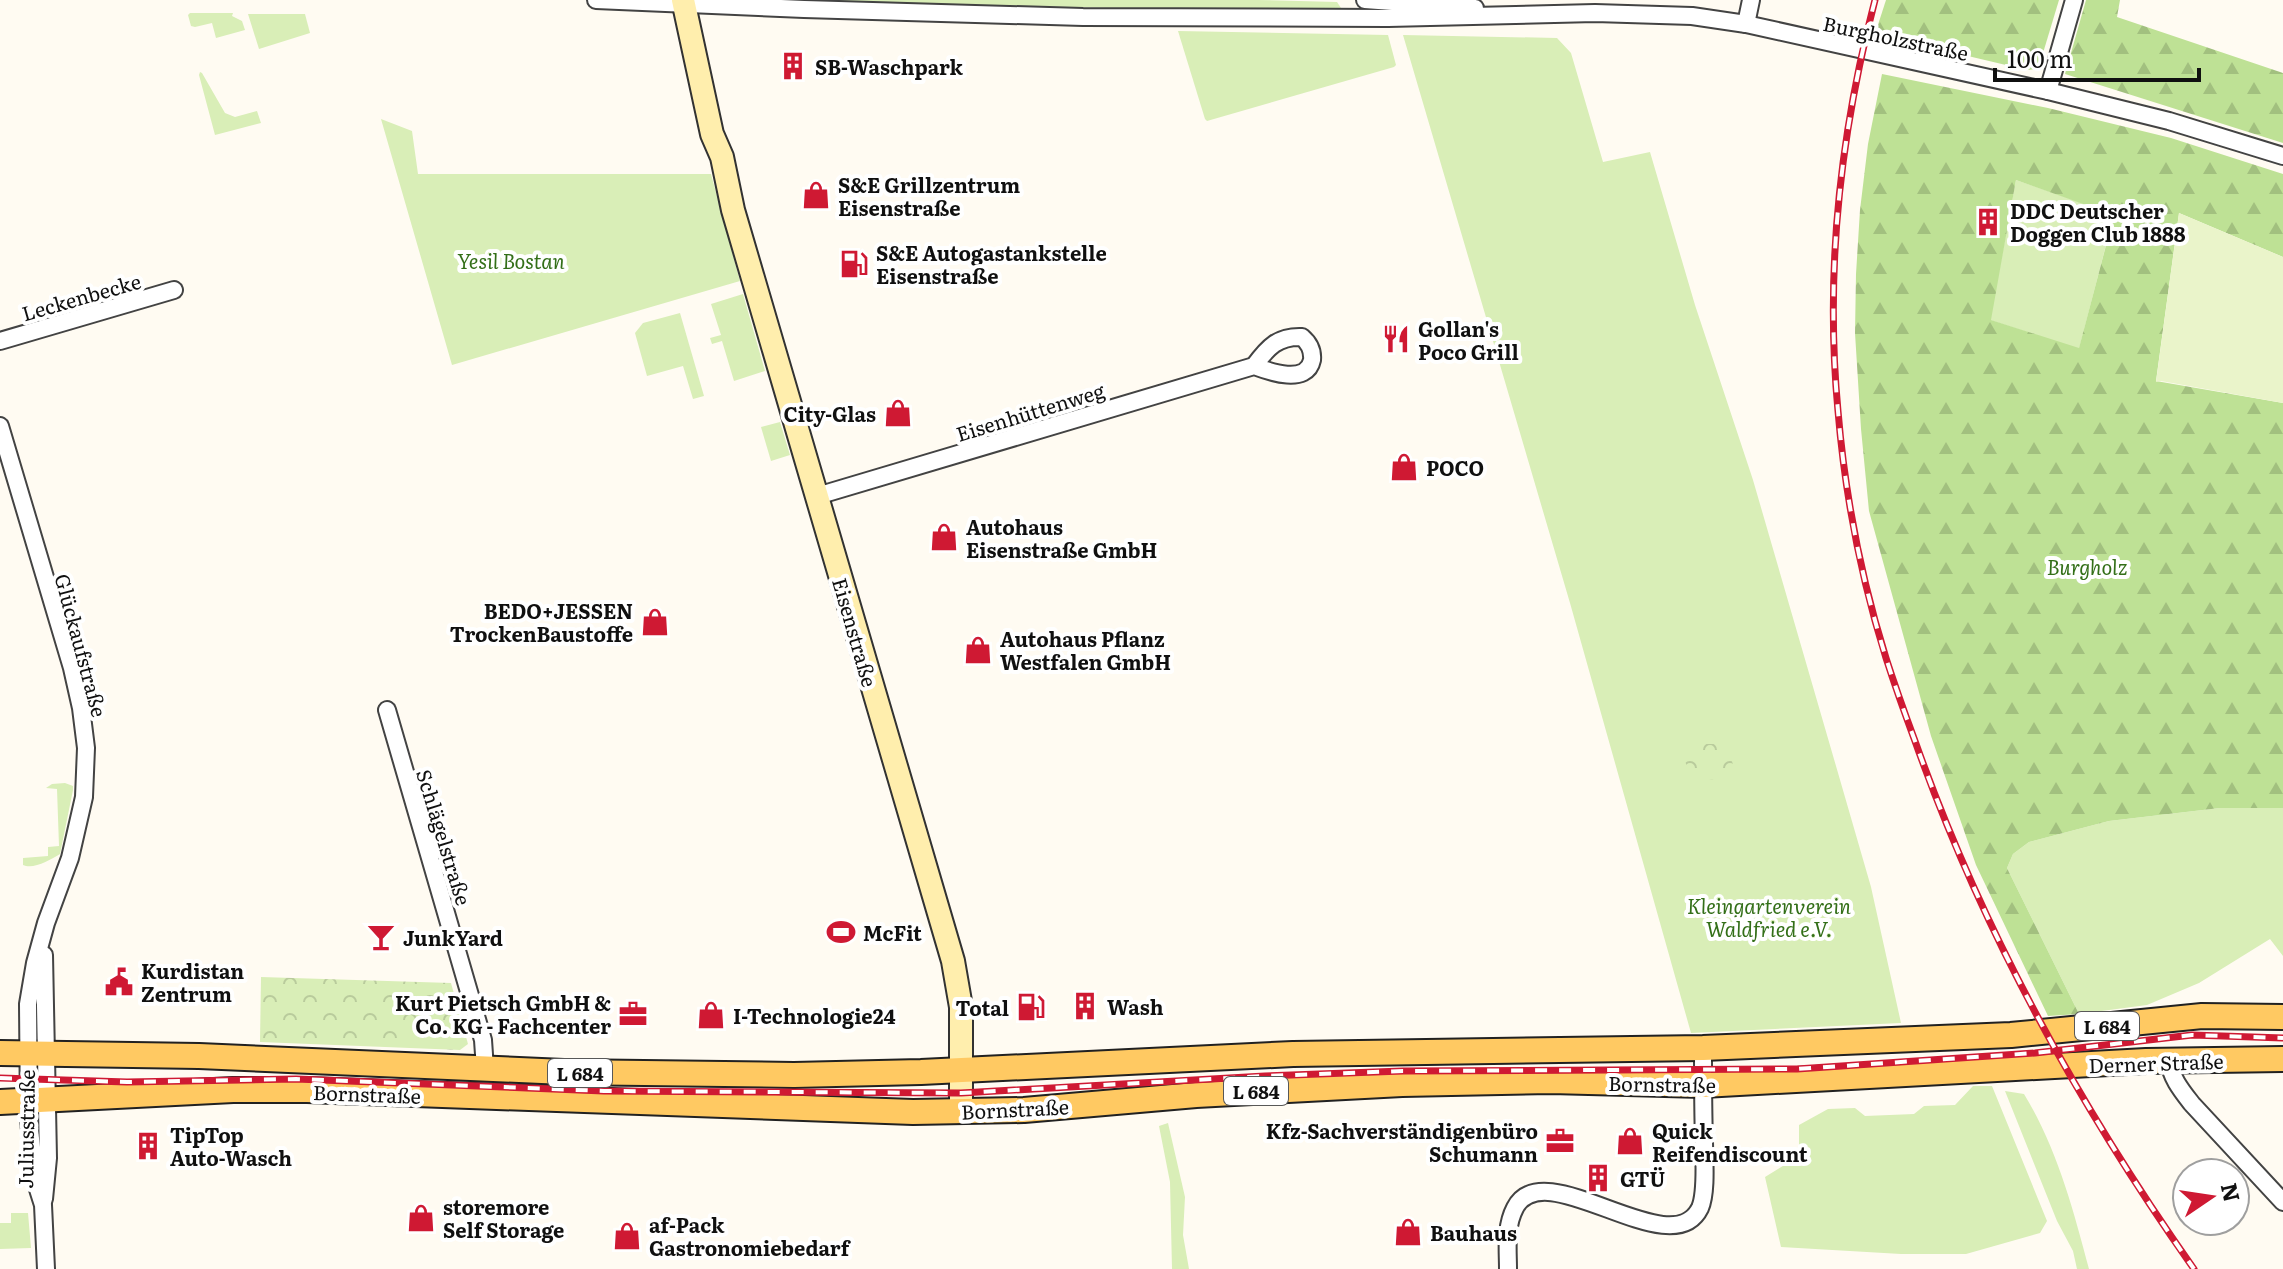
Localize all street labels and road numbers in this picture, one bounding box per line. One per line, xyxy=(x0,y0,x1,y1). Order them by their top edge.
street label: Burgholzstraße xyxy=(1821,7,1971,67)
street label: Leckenbecke xyxy=(18,265,144,327)
street label: Eisenhüttenweg xyxy=(952,374,1109,448)
street label: Glückaufstraße xyxy=(48,570,116,720)
street label: Eisenstraße xyxy=(826,574,886,690)
street label: Schlägelstraße xyxy=(410,765,480,909)
road number: L 684 xyxy=(2075,1012,2139,1040)
street label: Derner Straße xyxy=(2088,1045,2224,1079)
road number: L 684 xyxy=(548,1059,612,1087)
street label: Bornstraße xyxy=(1608,1067,1716,1099)
street label: Juliusstraße xyxy=(9,1069,41,1189)
street label: Bornstraße xyxy=(313,1076,421,1110)
road number: L 684 xyxy=(1224,1077,1288,1105)
street label: Bornstraße xyxy=(960,1090,1070,1126)

